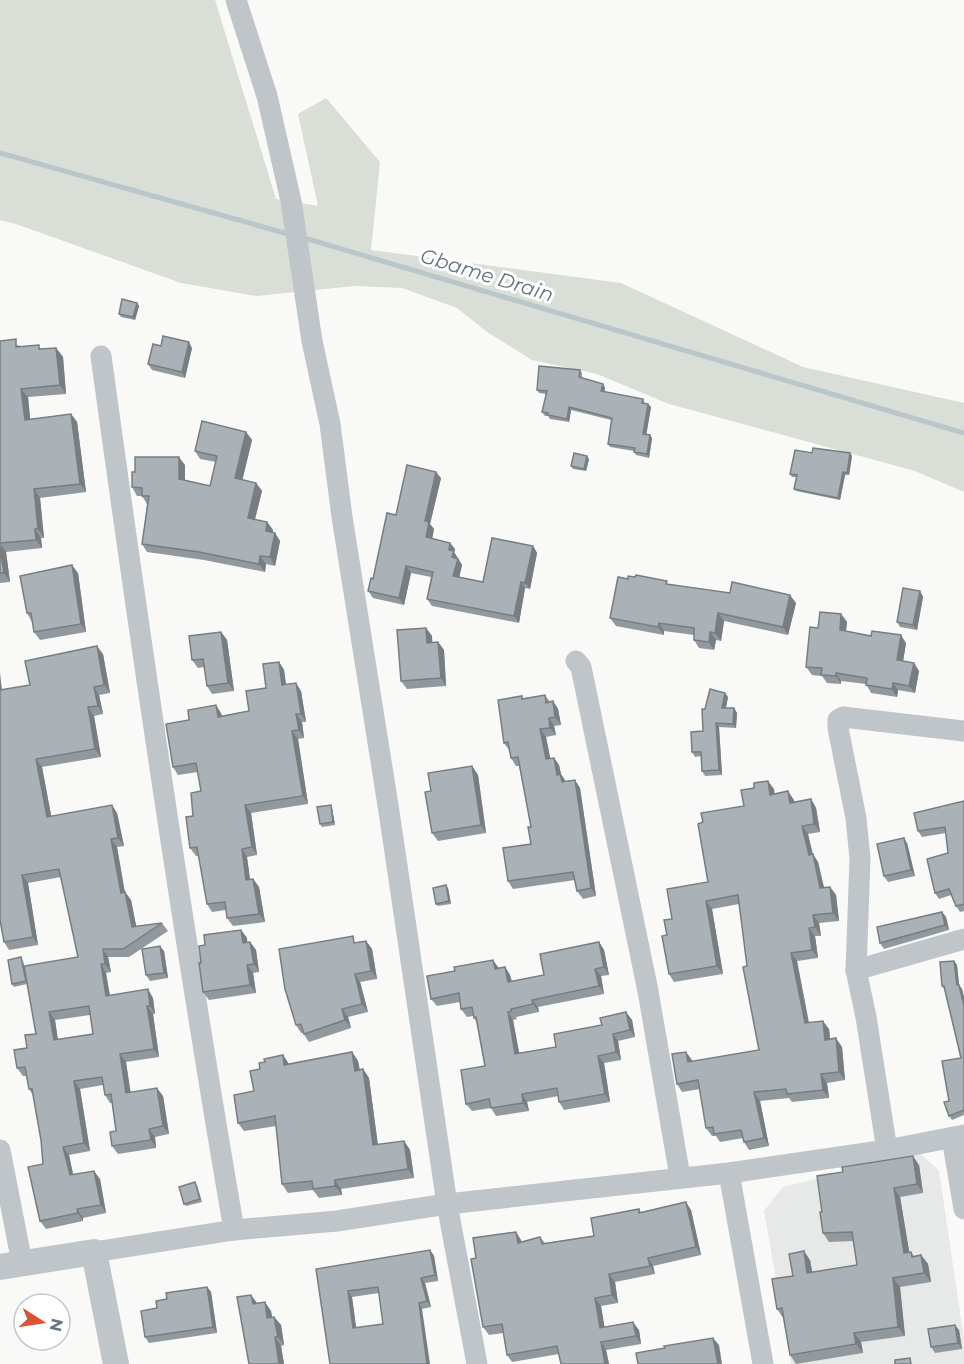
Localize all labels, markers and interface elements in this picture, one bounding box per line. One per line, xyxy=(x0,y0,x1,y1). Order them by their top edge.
water label: Gbame Drain xyxy=(418,243,556,307)
north arrow xyxy=(12,1292,72,1352)
text: N xyxy=(46,1317,67,1333)

